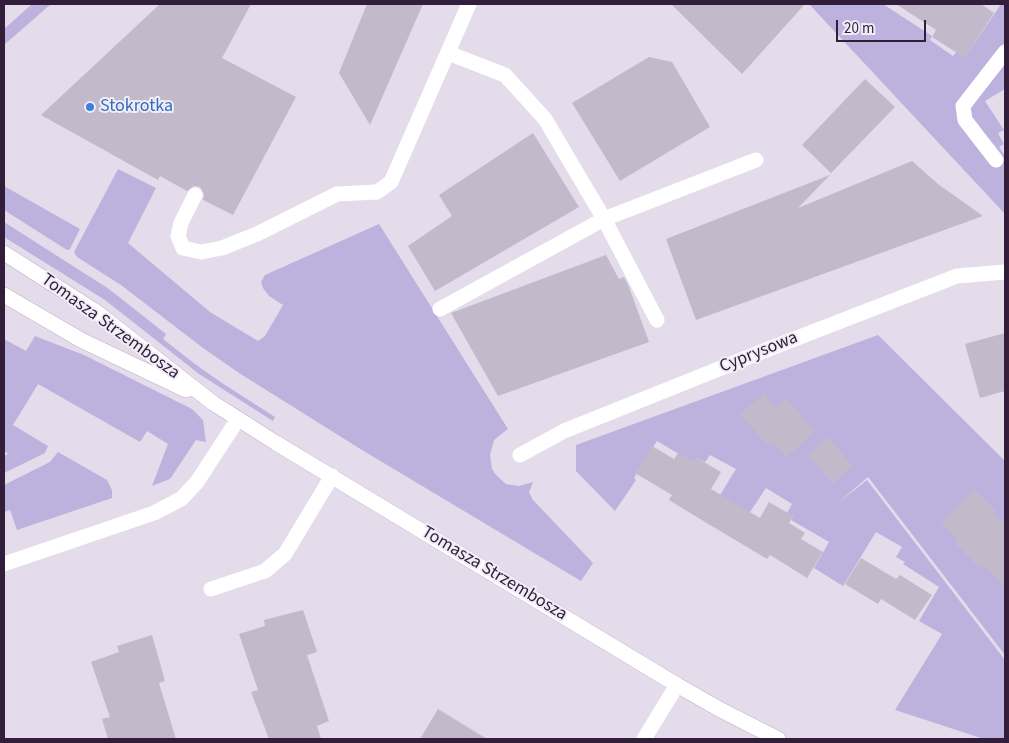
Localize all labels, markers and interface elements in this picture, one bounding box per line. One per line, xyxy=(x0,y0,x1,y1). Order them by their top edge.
scale bar xyxy=(839,10,929,42)
text: 20 m xyxy=(844,18,874,39)
place label: Stokrotka xyxy=(100,96,173,118)
marker: Stokrotka xyxy=(84,101,96,113)
street label: Tomasza Strzembosza xyxy=(37,269,183,385)
street label: Cyprysowa xyxy=(717,328,801,378)
street label: Tomasza Strzembosza xyxy=(417,522,571,626)

